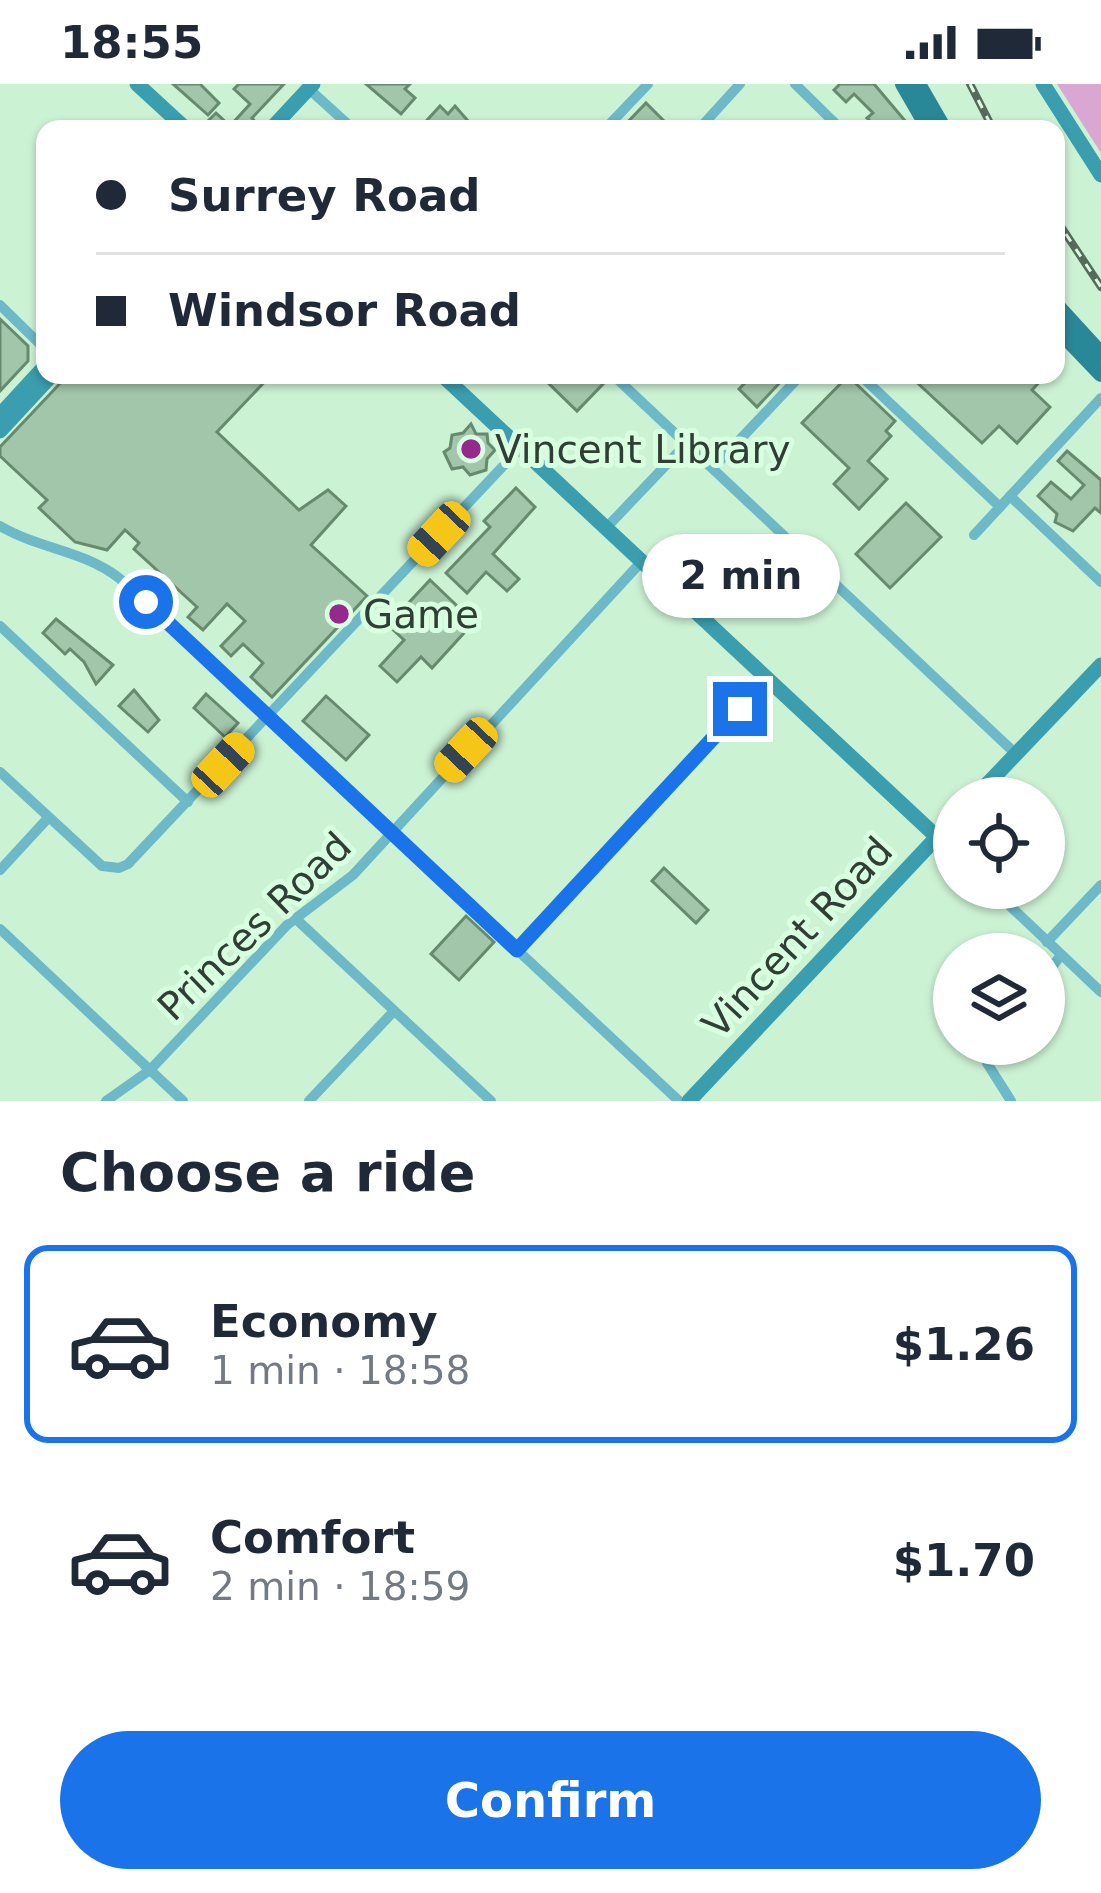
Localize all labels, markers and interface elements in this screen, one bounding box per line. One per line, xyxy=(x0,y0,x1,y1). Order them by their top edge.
text: 18:55 xyxy=(60,16,203,69)
text: Surrey Road xyxy=(168,169,481,222)
text: Windsor Road xyxy=(168,284,521,337)
place label: Vincent Library xyxy=(495,427,791,472)
marker: Vincent Library xyxy=(458,436,484,462)
car xyxy=(401,495,477,573)
callout: 2 min xyxy=(641,535,839,619)
text: 2 min xyxy=(680,553,802,598)
route start xyxy=(119,575,173,629)
place label: Game xyxy=(363,592,479,637)
marker: Game xyxy=(326,601,352,627)
route end xyxy=(713,682,767,736)
car xyxy=(428,711,504,789)
car xyxy=(185,726,261,804)
map controls xyxy=(933,777,1065,1065)
button: locate xyxy=(933,777,1065,909)
street label: Princes Road xyxy=(149,823,360,1030)
street label: Vincent Road xyxy=(693,828,901,1047)
button: layers xyxy=(933,933,1065,1065)
text: Choose a ride xyxy=(60,1141,476,1204)
icon: car xyxy=(66,1290,174,1398)
text: Economy xyxy=(210,1295,438,1348)
text: $1.26 xyxy=(893,1318,1035,1371)
text: 1 min · 18:58 xyxy=(210,1348,470,1393)
icon: car xyxy=(66,1506,174,1614)
text: Comfort xyxy=(210,1511,415,1564)
text: $1.70 xyxy=(893,1534,1035,1587)
text: 2 min · 18:59 xyxy=(210,1564,470,1609)
button: Confirm xyxy=(60,1731,1041,1869)

